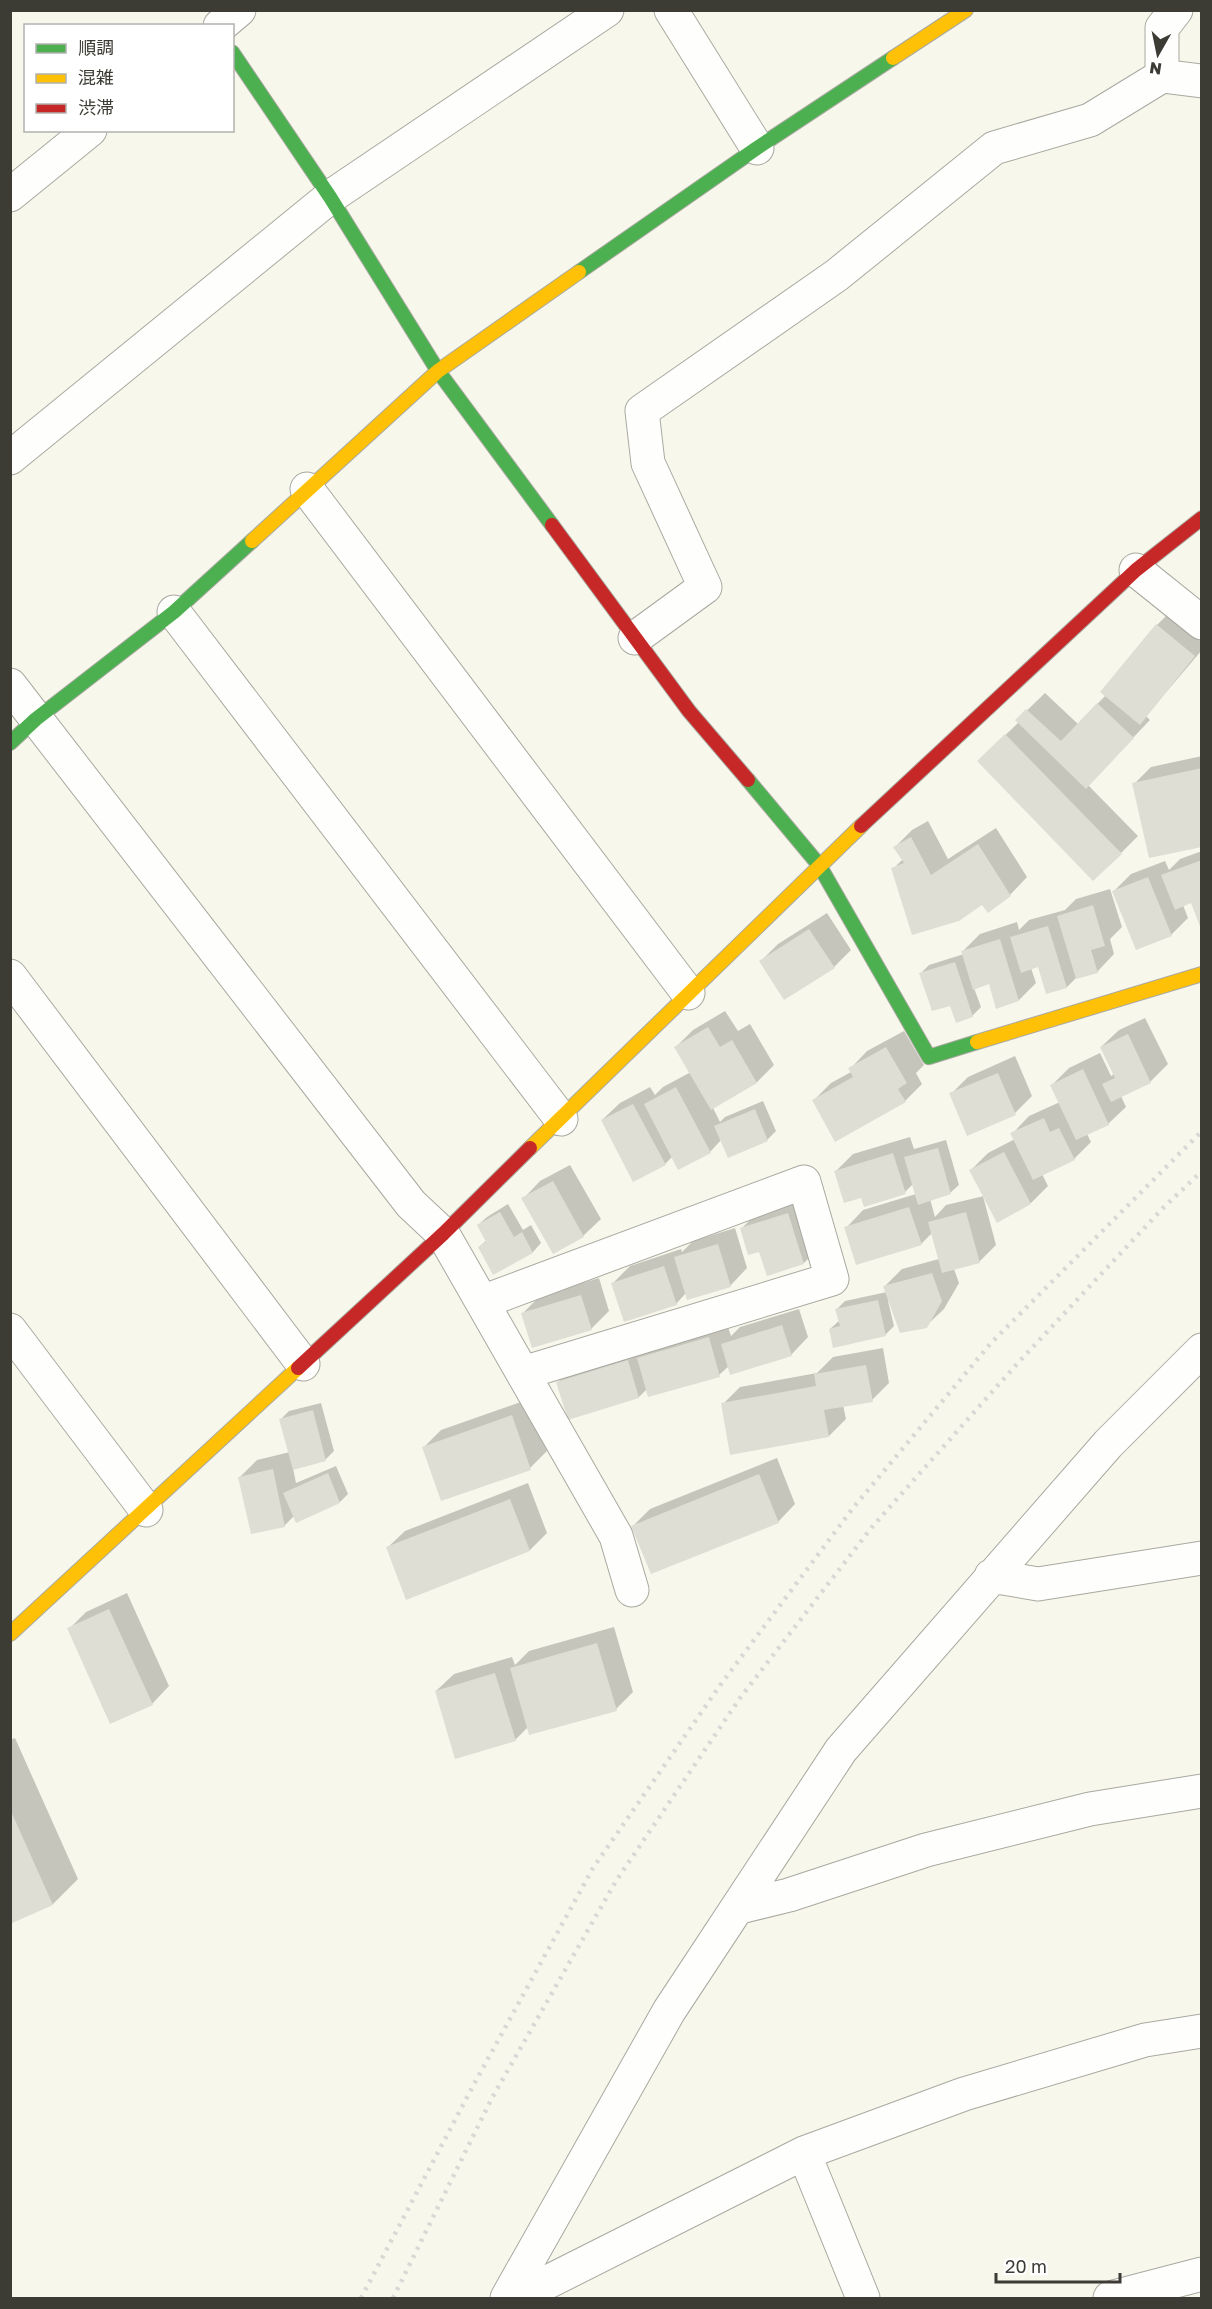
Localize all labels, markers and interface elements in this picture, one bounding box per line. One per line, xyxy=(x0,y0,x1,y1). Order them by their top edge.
legend xyxy=(24,24,234,132)
north arrow xyxy=(1128,24,1188,84)
text: 順調 xyxy=(78,36,114,58)
text: N xyxy=(1148,58,1163,80)
text: 混雑 xyxy=(78,66,114,88)
text: 渋滞 xyxy=(78,96,114,118)
scale bar xyxy=(996,2246,1120,2284)
text: 20 m xyxy=(1005,2255,1047,2277)

